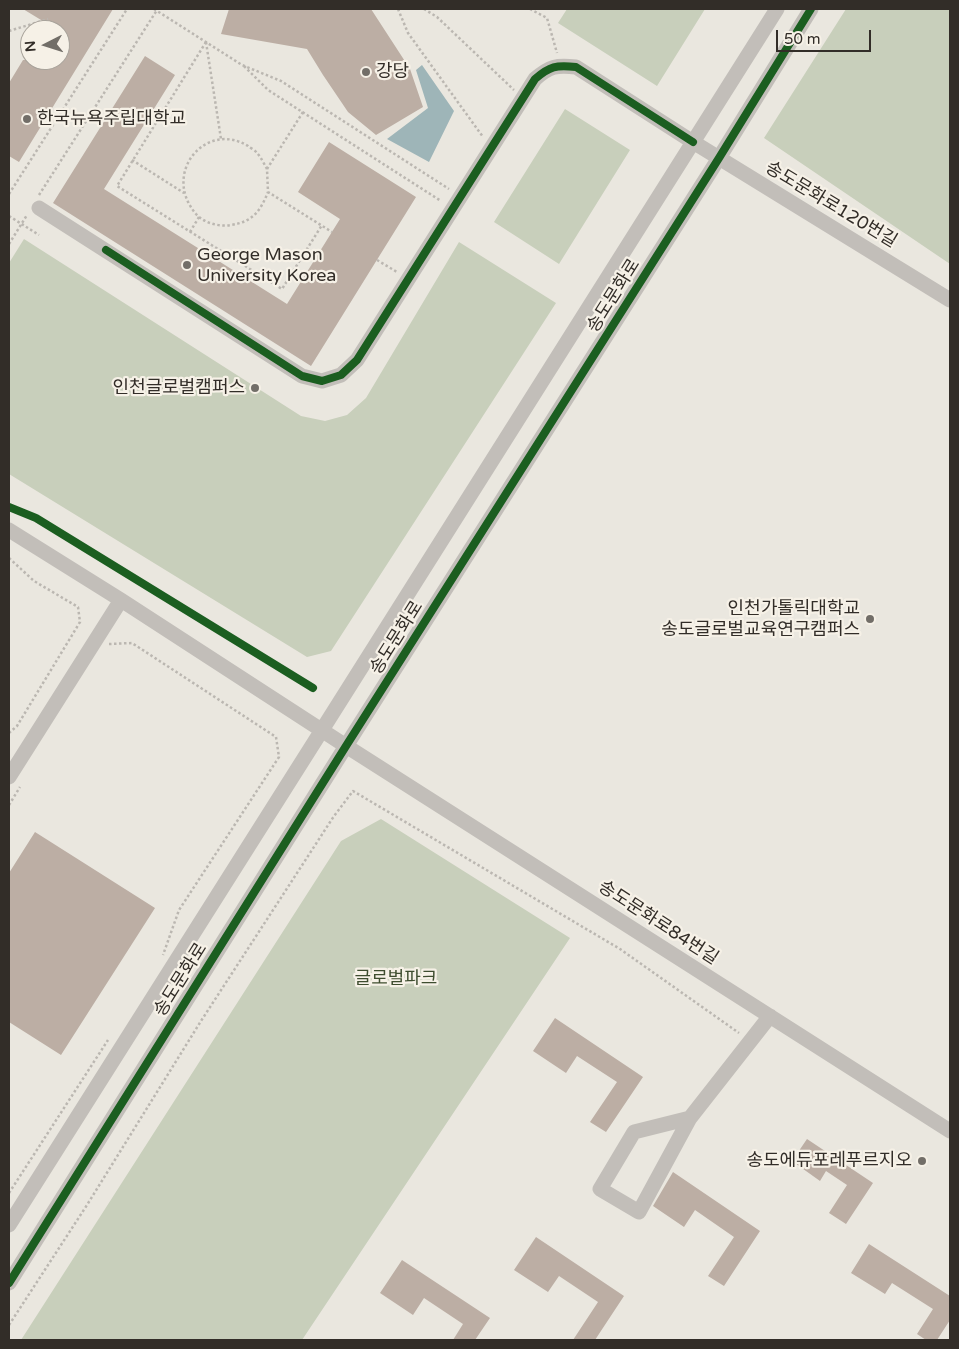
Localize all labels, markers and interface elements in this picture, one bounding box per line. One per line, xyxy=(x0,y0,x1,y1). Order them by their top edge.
north arrow xyxy=(20,20,70,70)
scale bar xyxy=(779,20,874,52)
text: 50 m xyxy=(784,30,821,48)
text: N xyxy=(22,40,40,53)
place label: 강당 xyxy=(376,61,409,83)
marker: 강당 xyxy=(360,66,372,78)
place label: 한국뉴욕주립대학교 xyxy=(37,108,186,130)
marker: 한국뉴욕주립대학교 xyxy=(21,113,33,125)
street label: 송도문화로120번길 xyxy=(761,157,901,253)
place label: George Mason University Korea xyxy=(197,244,336,286)
street label: 송도문화로 xyxy=(583,255,645,337)
marker: George Mason University Korea xyxy=(181,259,193,271)
place label: 인천글로벌캠퍼스 xyxy=(113,377,245,399)
marker: 인천글로벌캠퍼스 xyxy=(249,382,261,394)
street label: 송도문화로 xyxy=(366,597,428,679)
place label: 인천가톨릭대학교 송도글로벌교육연구캠퍼스 xyxy=(661,598,860,640)
marker: 인천가톨릭대학교 송도글로벌교육연구캠퍼스 xyxy=(864,613,876,625)
street label: 송도문화로84번길 xyxy=(594,876,722,970)
street label: 송도문화로 xyxy=(150,939,212,1021)
park label: 글로벌파크 xyxy=(355,968,437,990)
place label: 송도에듀포레푸르지오 xyxy=(746,1150,912,1172)
marker: 송도에듀포레푸르지오 xyxy=(916,1155,928,1167)

